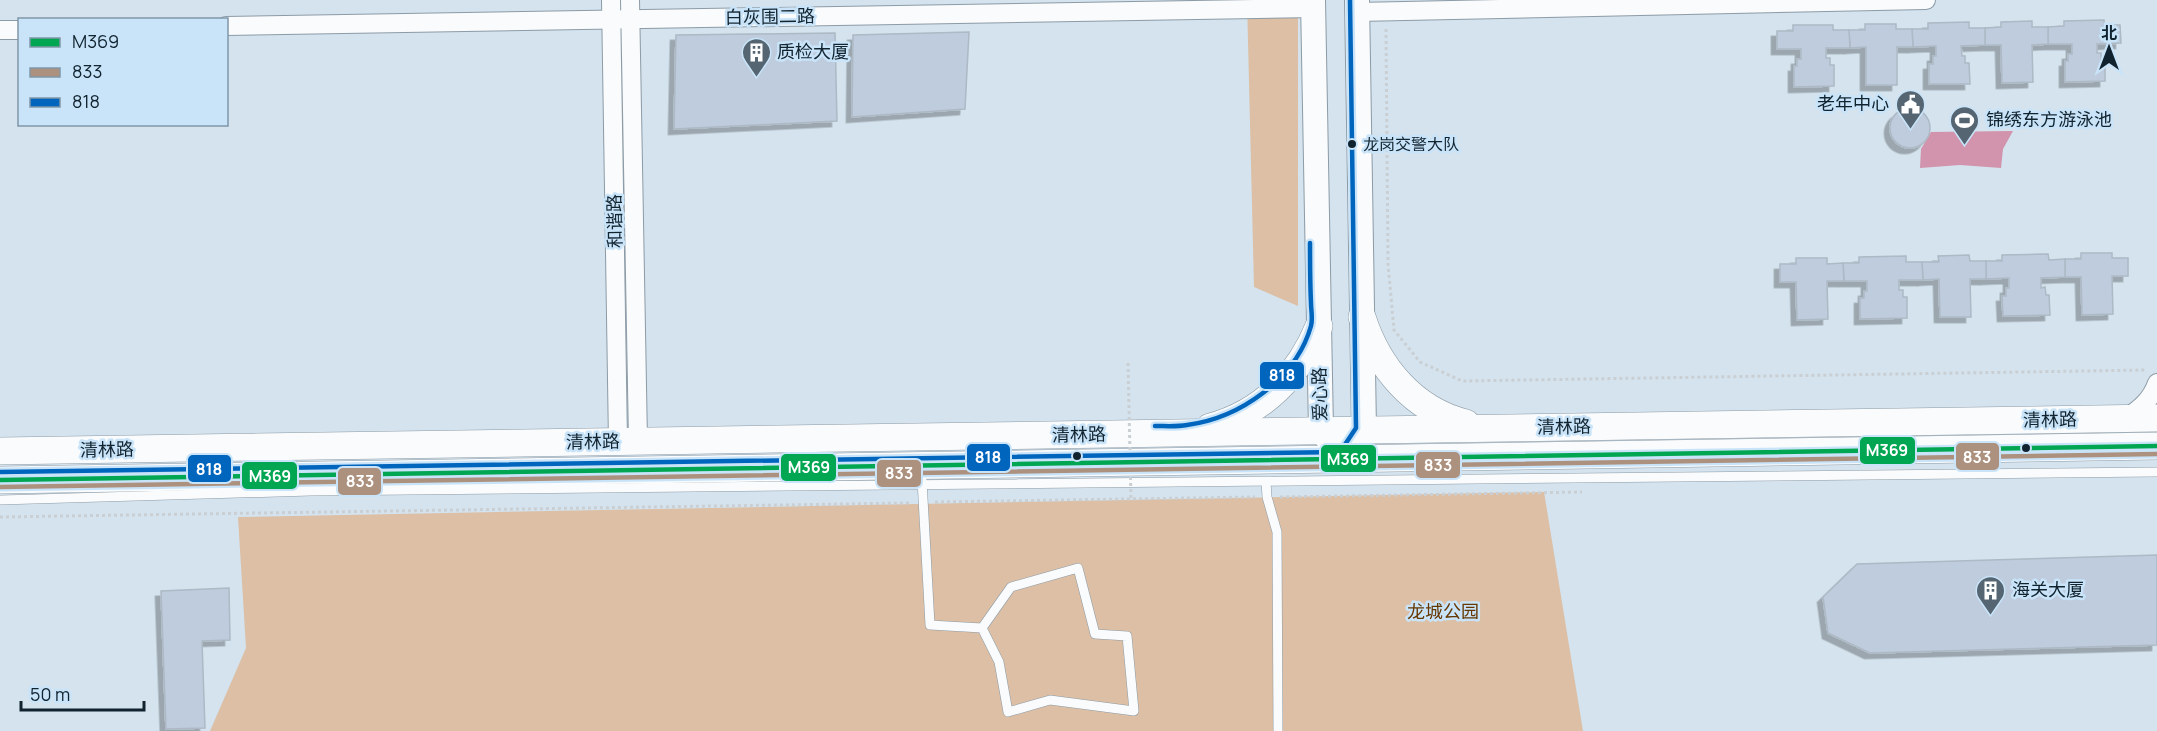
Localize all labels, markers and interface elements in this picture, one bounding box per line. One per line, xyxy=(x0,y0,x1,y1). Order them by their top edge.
street label: 白灰围二路 xyxy=(725,3,815,29)
legend xyxy=(18,18,228,126)
north arrow xyxy=(2079,18,2139,78)
text: 北 xyxy=(2101,22,2117,44)
text: M369 xyxy=(72,29,119,53)
building icon: 质检大厦 xyxy=(740,36,772,78)
place label: 质检大厦 xyxy=(777,39,849,63)
text: 833 xyxy=(72,59,102,83)
public building icon: 老年中心 xyxy=(1894,88,1926,130)
text: 818 xyxy=(72,89,100,113)
place label: 老年中心 xyxy=(1817,91,1889,115)
sports icon: 锦绣东方游泳池 xyxy=(1949,104,1981,146)
place label: 锦绣东方游泳池 xyxy=(1986,107,2112,131)
place label: 龙岗交警大队 xyxy=(1363,133,1459,155)
marker: 龙岗交警大队 xyxy=(1346,138,1358,150)
street label: 和谐路 xyxy=(602,194,626,248)
line badge: 818 xyxy=(1259,361,1305,390)
text: 818 xyxy=(1269,364,1295,386)
street label: 爱心路 xyxy=(1307,367,1331,421)
street label: 清林路 xyxy=(2023,407,2077,431)
street label: 清林路 xyxy=(1537,414,1591,438)
street label: 清林路 xyxy=(1052,422,1106,446)
street label: 清林路 xyxy=(566,429,620,453)
line badge: M369 xyxy=(1859,436,1916,465)
street label: 清林路 xyxy=(80,437,134,461)
text: M369 xyxy=(1866,439,1908,461)
line badge: 833 xyxy=(1955,442,2000,471)
unlabelled marker xyxy=(2020,442,2032,454)
line badge: 818 xyxy=(966,443,1011,472)
line badge: M369 xyxy=(1320,444,1377,473)
text: 818 xyxy=(975,446,1001,468)
text: 833 xyxy=(1963,446,1991,468)
text: M369 xyxy=(1327,448,1369,470)
unlabelled marker xyxy=(1071,450,1083,462)
line badge: 833 xyxy=(1415,451,1461,479)
line badge: M369 xyxy=(780,453,837,482)
line badge: 818 xyxy=(187,454,232,483)
text: 833 xyxy=(1424,454,1452,476)
text: M369 xyxy=(788,456,830,478)
text: 818 xyxy=(196,458,222,480)
line badge: 833 xyxy=(876,459,922,488)
line badge: M369 xyxy=(241,461,298,490)
text: 833 xyxy=(885,462,913,484)
text: M369 xyxy=(249,465,291,487)
line badge: 833 xyxy=(337,467,382,496)
text: 833 xyxy=(346,470,374,492)
building icon: 海关大厦 xyxy=(1975,574,2007,616)
place label: 海关大厦 xyxy=(2012,577,2084,601)
park label: 龙城公园 xyxy=(1407,599,1479,623)
scale bar xyxy=(21,674,144,712)
text: 50 m xyxy=(30,682,70,706)

